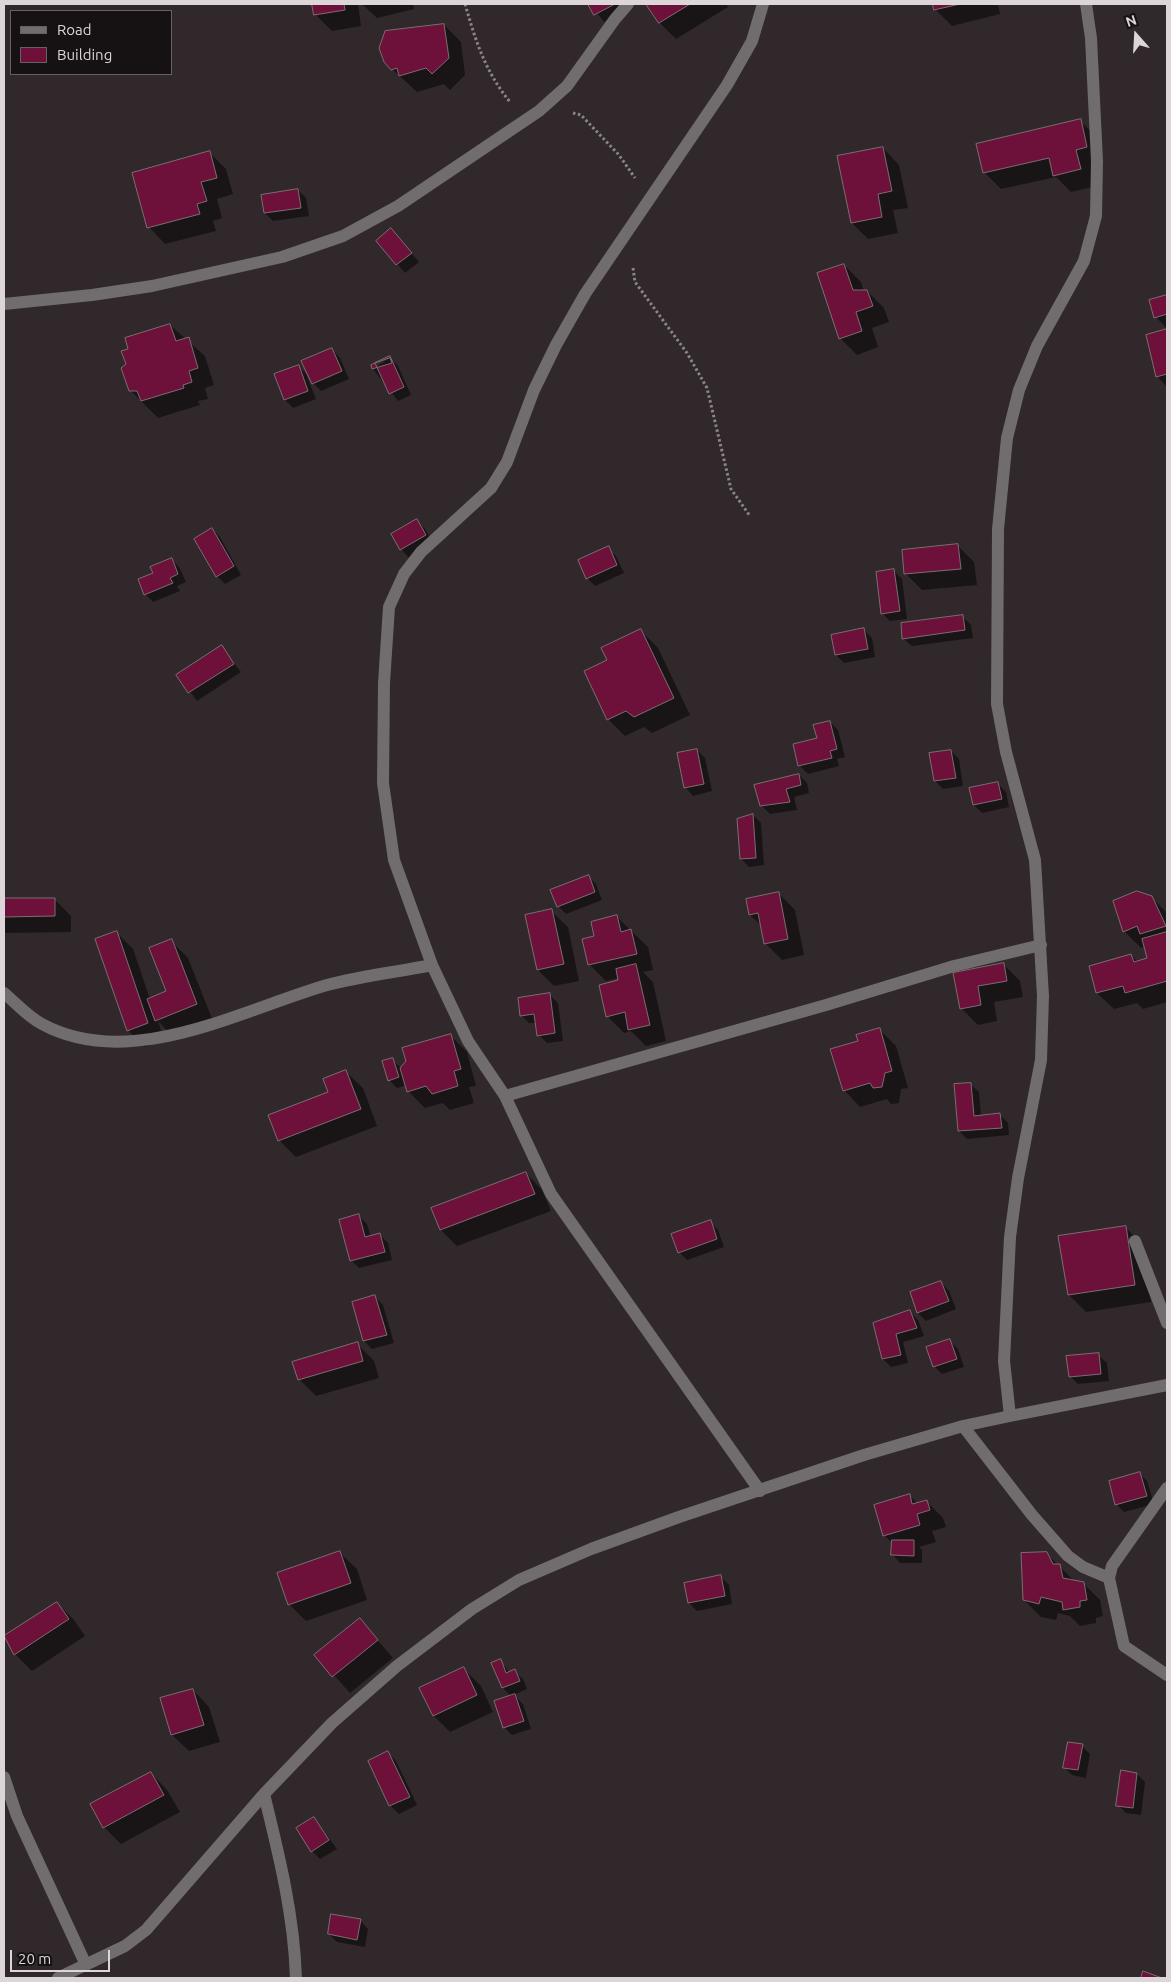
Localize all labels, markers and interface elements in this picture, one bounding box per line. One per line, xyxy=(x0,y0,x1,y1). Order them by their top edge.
legend xyxy=(10,10,172,75)
north arrow xyxy=(1111,10,1161,60)
text: N xyxy=(1124,12,1139,30)
text: Road xyxy=(57,21,92,38)
text: Building xyxy=(57,46,112,63)
scale bar xyxy=(12,1940,112,1972)
text: 20 m xyxy=(18,1950,51,1967)

